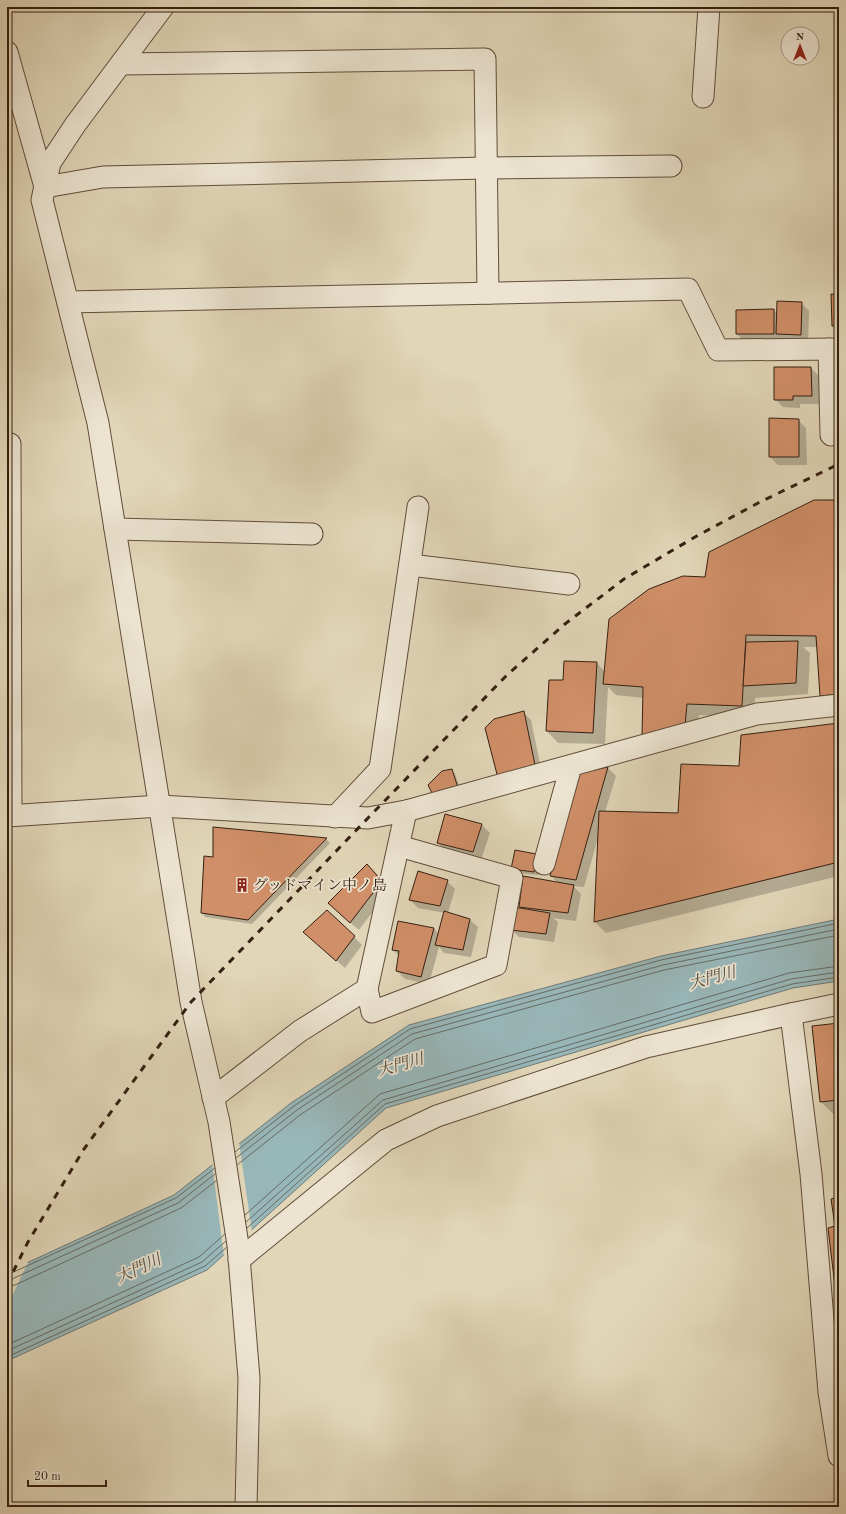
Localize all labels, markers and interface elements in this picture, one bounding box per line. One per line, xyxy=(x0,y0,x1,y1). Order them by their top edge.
north arrow xyxy=(780,26,820,66)
text: N xyxy=(796,32,805,43)
building icon: グッドマイン中ノ島 xyxy=(234,877,250,893)
place label: グッドマイン中ノ島 xyxy=(253,877,387,894)
water label: 大門川 xyxy=(687,963,740,993)
water label: 大門川 xyxy=(375,1049,428,1080)
water label: 大門川 xyxy=(113,1250,166,1287)
scale bar xyxy=(28,1462,106,1488)
text: 20 m xyxy=(34,1471,61,1483)

